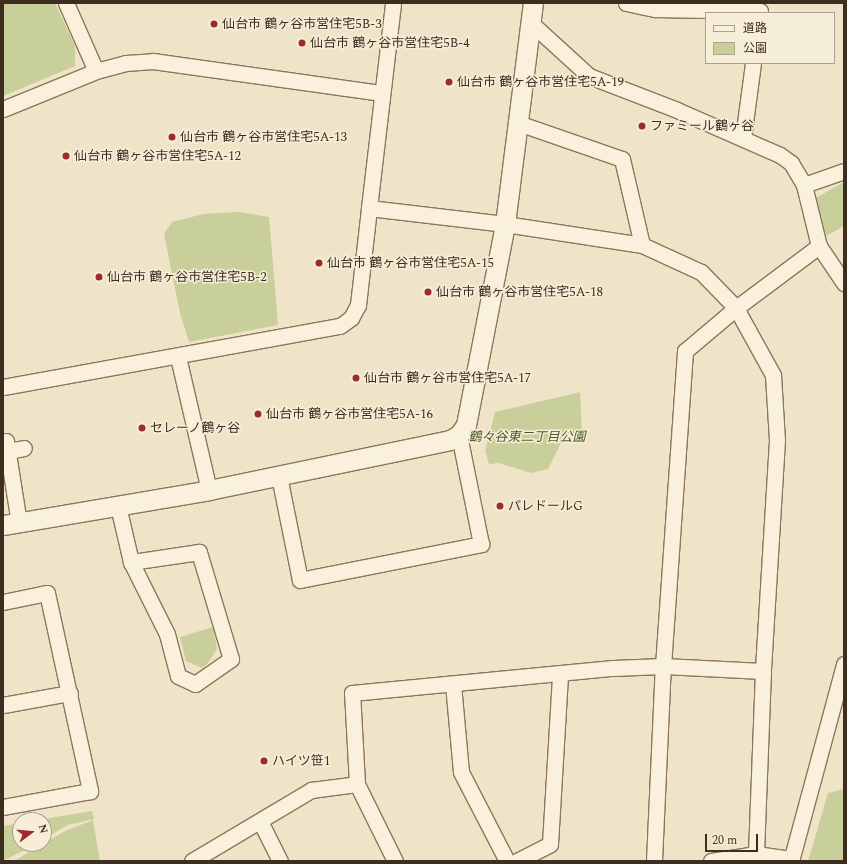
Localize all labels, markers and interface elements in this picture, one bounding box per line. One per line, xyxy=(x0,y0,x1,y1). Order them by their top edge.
legend xyxy=(705,12,835,64)
place label: 仙台市 鶴ヶ谷市営住宅5B-3 xyxy=(222,16,382,32)
marker: 仙台市 鶴ヶ谷市営住宅5B-3 xyxy=(209,19,219,29)
text: 道路 xyxy=(743,19,767,38)
place label: 仙台市 鶴ヶ谷市営住宅5B-4 xyxy=(310,35,470,51)
marker: 仙台市 鶴ヶ谷市営住宅5B-4 xyxy=(297,38,307,48)
text: 公園 xyxy=(743,39,767,58)
place label: 仙台市 鶴ヶ谷市営住宅5A-19 xyxy=(457,74,624,90)
marker: 仙台市 鶴ヶ谷市営住宅5A-19 xyxy=(444,77,454,87)
place label: ファミール鶴ヶ谷 xyxy=(650,118,754,134)
marker: ファミール鶴ヶ谷 xyxy=(637,121,647,131)
place label: 仙台市 鶴ヶ谷市営住宅5A-13 xyxy=(180,129,347,145)
marker: 仙台市 鶴ヶ谷市営住宅5A-13 xyxy=(167,132,177,142)
place label: 仙台市 鶴ヶ谷市営住宅5A-12 xyxy=(74,148,241,164)
marker: 仙台市 鶴ヶ谷市営住宅5A-12 xyxy=(61,151,71,161)
place label: 仙台市 鶴ヶ谷市営住宅5A-15 xyxy=(327,255,494,271)
marker: 仙台市 鶴ヶ谷市営住宅5A-15 xyxy=(314,258,324,268)
place label: 仙台市 鶴ヶ谷市営住宅5B-2 xyxy=(107,269,267,285)
marker: 仙台市 鶴ヶ谷市営住宅5B-2 xyxy=(94,272,104,282)
place label: 仙台市 鶴ヶ谷市営住宅5A-18 xyxy=(436,284,603,300)
marker: 仙台市 鶴ヶ谷市営住宅5A-18 xyxy=(423,287,433,297)
place label: 仙台市 鶴ヶ谷市営住宅5A-17 xyxy=(364,370,531,386)
marker: 仙台市 鶴ヶ谷市営住宅5A-17 xyxy=(351,373,361,383)
place label: 仙台市 鶴ヶ谷市営住宅5A-16 xyxy=(266,406,433,422)
marker: 仙台市 鶴ヶ谷市営住宅5A-16 xyxy=(253,409,263,419)
place label: セレーノ鶴ヶ谷 xyxy=(150,420,241,436)
marker: セレーノ鶴ヶ谷 xyxy=(137,423,147,433)
park label: 鶴々谷東二丁目公園 xyxy=(469,429,585,445)
place label: パレドールG xyxy=(508,498,583,514)
marker: パレドールG xyxy=(495,501,505,511)
place label: ハイツ笹1 xyxy=(272,753,330,769)
marker: ハイツ笹1 xyxy=(259,756,269,766)
north arrow xyxy=(12,812,52,852)
text: N xyxy=(34,822,52,835)
scale bar xyxy=(707,826,760,852)
text: 20 m xyxy=(712,831,737,850)

